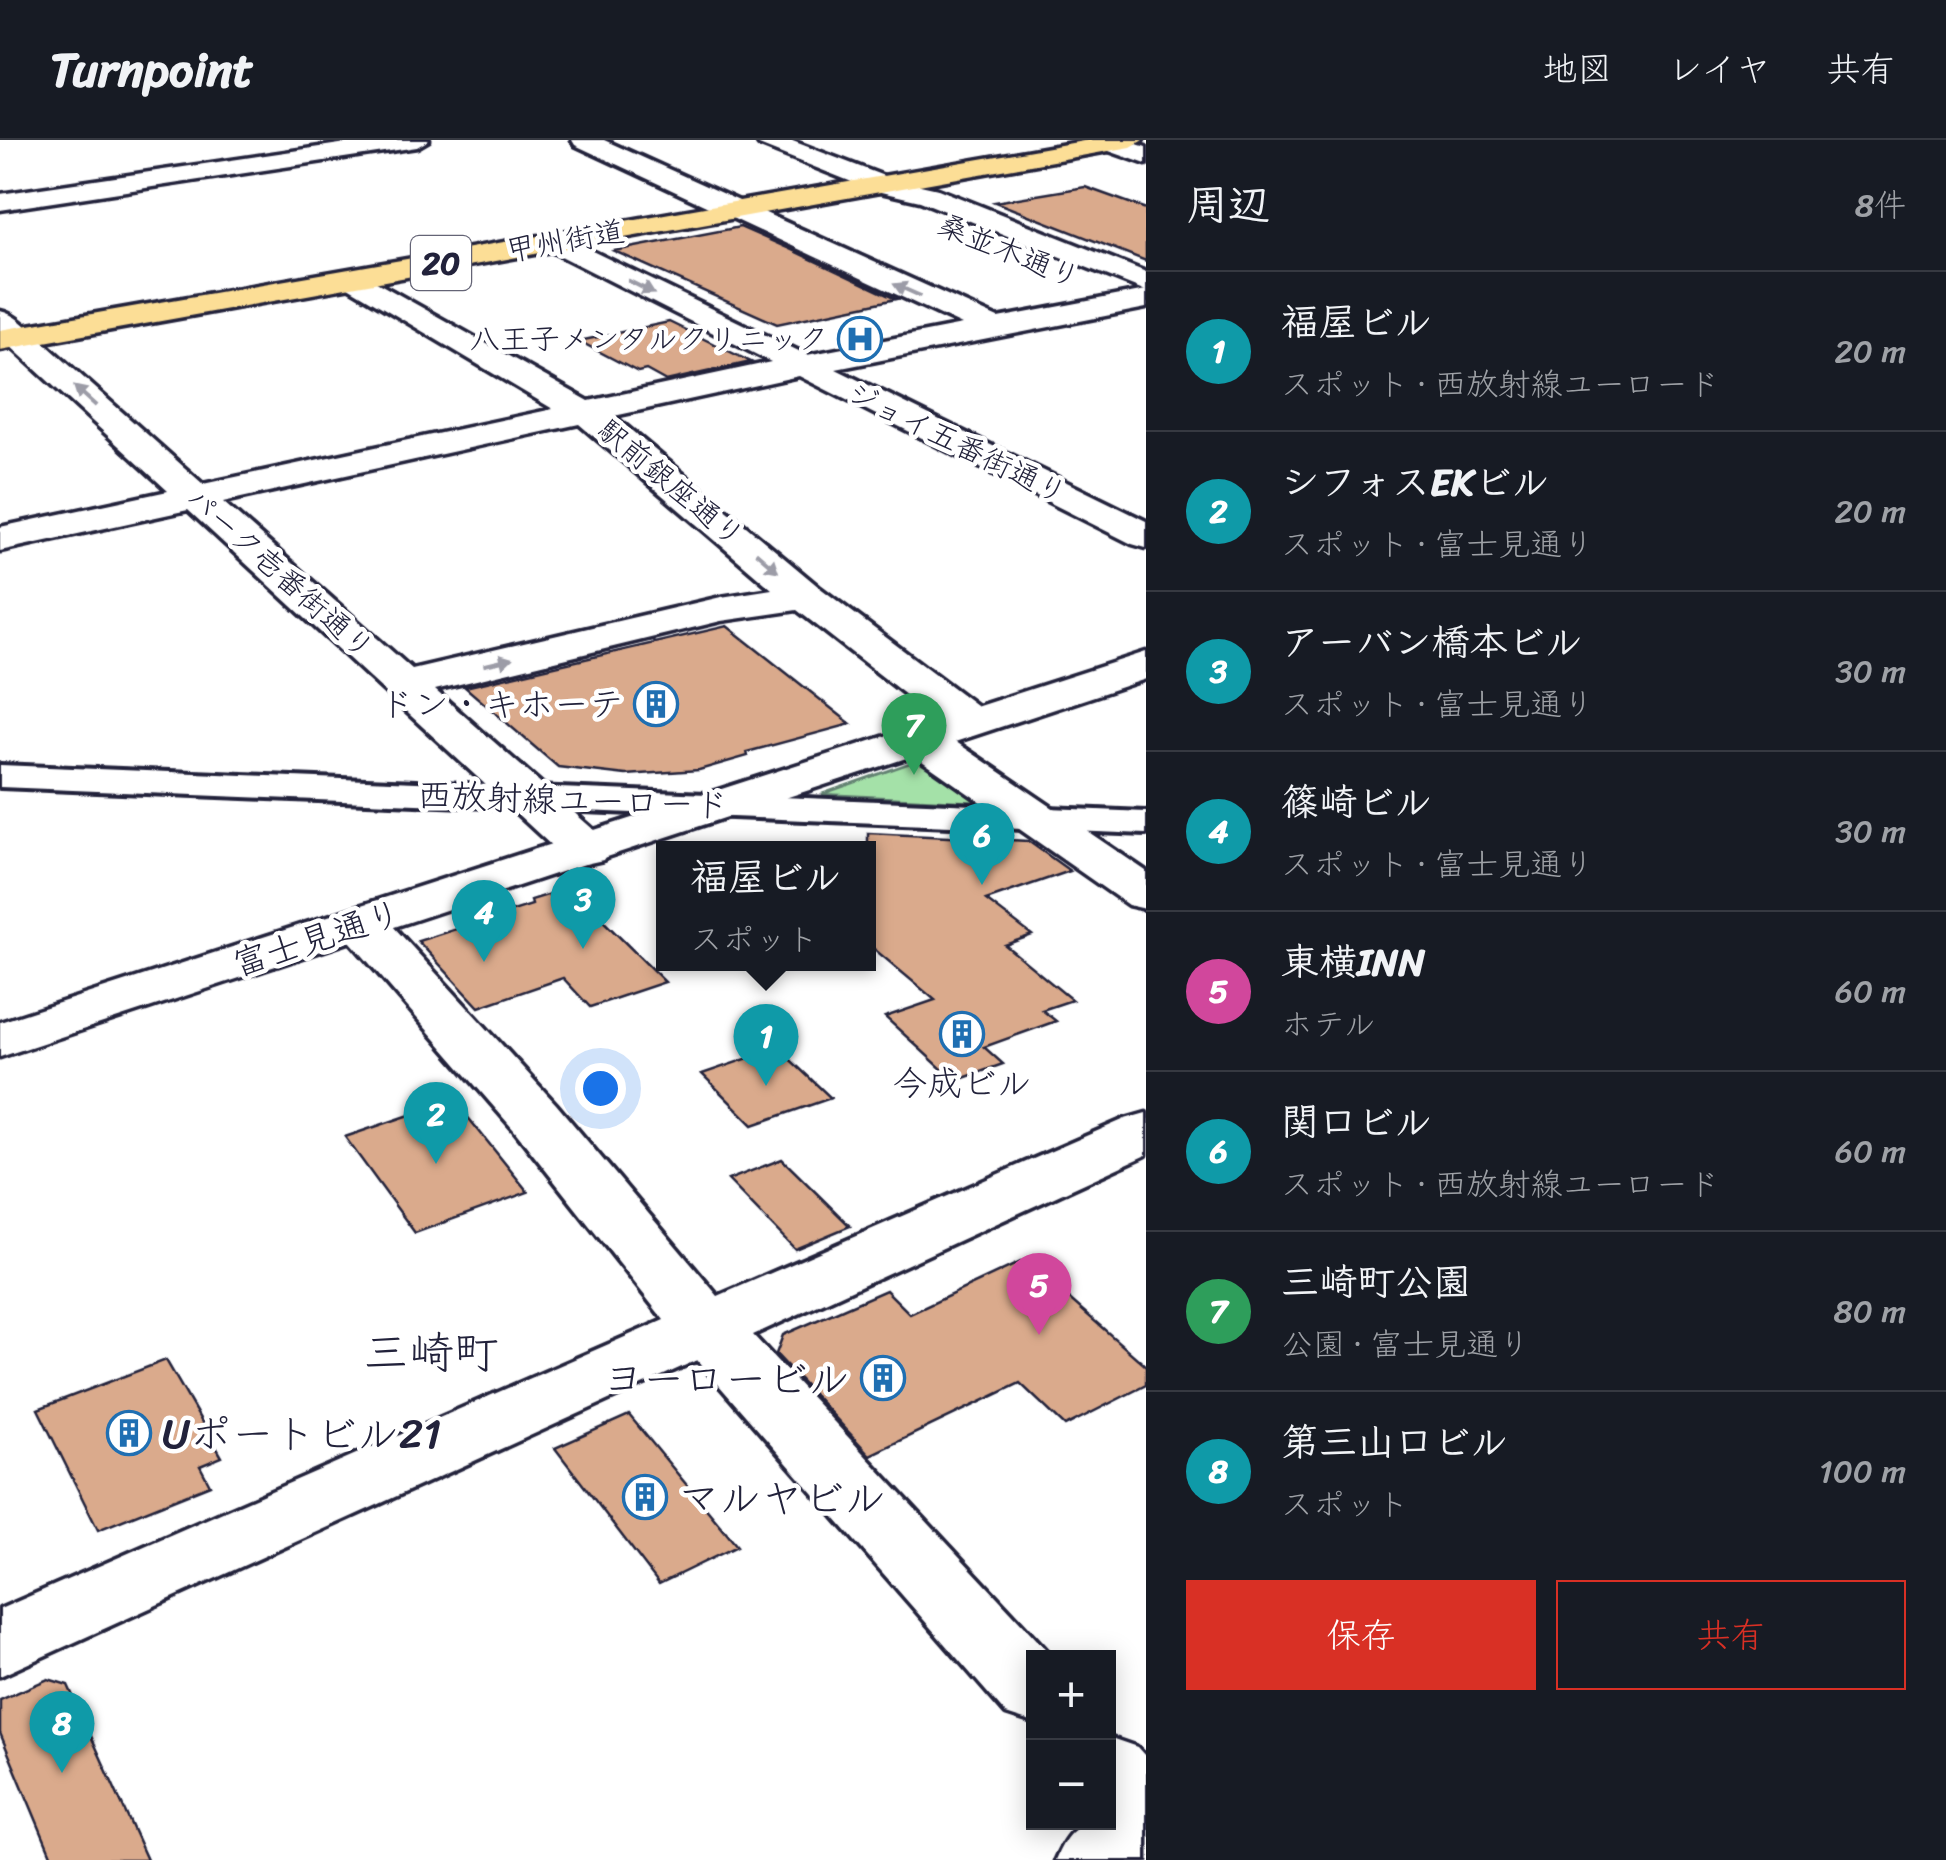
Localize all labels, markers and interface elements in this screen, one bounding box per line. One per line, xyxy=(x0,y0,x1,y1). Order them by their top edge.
text: Turnpoint xyxy=(50,27,253,112)
text: 地図 xyxy=(1542,38,1612,100)
text: レイヤ xyxy=(1667,38,1771,100)
text: 共有 xyxy=(1826,38,1896,100)
text: 周辺 xyxy=(1186,168,1270,242)
text: 8件 xyxy=(1855,177,1906,234)
street label: 桑並木通り xyxy=(929,198,1089,304)
street label: 甲州街道 xyxy=(501,204,629,278)
road number: 20 xyxy=(411,236,471,290)
one-way arrow xyxy=(627,278,656,295)
one-way arrow xyxy=(892,281,921,298)
text: 福屋ビル xyxy=(1281,289,1432,356)
place label: 八王子メンタルクリニック xyxy=(470,312,828,366)
hospital icon: 八王子メンタルクリニック xyxy=(837,316,883,362)
text: 1 xyxy=(1212,323,1225,380)
text: 20 m xyxy=(1834,323,1906,380)
text: スポット · 西放射線ユーロード xyxy=(1281,356,1720,413)
street label: ジョイ五番街通り xyxy=(837,366,1077,520)
one-way arrow xyxy=(73,386,98,408)
street label: 駅前銀座通り xyxy=(585,404,757,562)
text: シフォスEKビル xyxy=(1281,449,1549,516)
street label: パーク壱番街通り xyxy=(173,473,387,673)
text: 2 xyxy=(1209,483,1228,540)
text: 20 m xyxy=(1834,483,1906,540)
text: スポット · 富士見通り xyxy=(1281,516,1594,573)
one-way arrow xyxy=(754,551,779,573)
text: アーバン橋本ビル xyxy=(1281,609,1583,676)
text: 3 xyxy=(1210,643,1227,700)
text: 30 m xyxy=(1835,643,1906,700)
one-way arrow xyxy=(483,654,514,669)
place label: ドン・キホーテ xyxy=(379,673,624,735)
text: スポット · 富士見通り xyxy=(1281,676,1594,733)
building icon: ドン・キホーテ xyxy=(633,681,679,727)
pin: 7 xyxy=(882,692,946,775)
street label: 西放射線ユーロード xyxy=(416,764,730,836)
text: 篠崎ビル xyxy=(1281,769,1432,836)
pin: 6 xyxy=(950,802,1014,885)
text: 4 xyxy=(1208,803,1229,860)
text: 30 m xyxy=(1835,803,1906,860)
text: スポット · 富士見通り xyxy=(1281,836,1594,893)
popup xyxy=(656,841,876,971)
text: 福屋ビル xyxy=(690,844,842,911)
pin: 3 xyxy=(550,866,616,949)
pin: 4 xyxy=(452,880,516,962)
street label: 富士見通り xyxy=(224,881,410,995)
text: スポット xyxy=(690,911,818,968)
text: 東横INN xyxy=(1281,929,1425,996)
text: 5 xyxy=(1209,963,1228,1020)
text: 60 m xyxy=(1835,963,1906,1020)
text: ホテル xyxy=(1281,996,1376,1053)
pin: 1 xyxy=(734,1004,798,1086)
building icon: 今成ビル xyxy=(939,1011,985,1057)
place label: 今成ビル xyxy=(892,1052,1032,1114)
your location xyxy=(575,1063,626,1114)
pin: 2 xyxy=(404,1082,468,1164)
text: 関口ビル xyxy=(1281,1089,1432,1156)
text: 6 xyxy=(1209,1123,1228,1180)
text: 60 m xyxy=(1835,1123,1906,1180)
text: スポット · 西放射線ユーロード xyxy=(1281,1156,1720,1213)
text: 三崎町公園 xyxy=(1281,1249,1471,1316)
pin: 5 xyxy=(1006,1252,1072,1335)
text: 7 xyxy=(1209,1283,1228,1340)
text: 80 m xyxy=(1834,1283,1906,1340)
district label: 三崎町 xyxy=(363,1313,499,1393)
text: 公園 · 富士見通り xyxy=(1281,1316,1530,1373)
place label: ヨーロービル xyxy=(603,1342,850,1416)
building icon: ヨーロービル xyxy=(860,1355,906,1401)
place label: Uポートビル21 xyxy=(162,1397,441,1471)
text: 第三山口ビル xyxy=(1281,1409,1508,1476)
building icon: Uポートビル21 xyxy=(106,1410,152,1456)
text: 8 xyxy=(1209,1443,1228,1500)
text: 100 m xyxy=(1819,1443,1906,1500)
place label: マルヤビル xyxy=(678,1461,886,1535)
building icon: マルヤビル xyxy=(622,1474,668,1520)
text: スポット xyxy=(1281,1476,1409,1533)
button: 保存 xyxy=(1186,1580,1536,1690)
button: 共有 xyxy=(1556,1580,1906,1690)
map controls xyxy=(1026,1650,1116,1830)
button: + xyxy=(1026,1650,1116,1740)
pin: 8 xyxy=(30,1690,94,1773)
button: − xyxy=(1026,1740,1116,1830)

